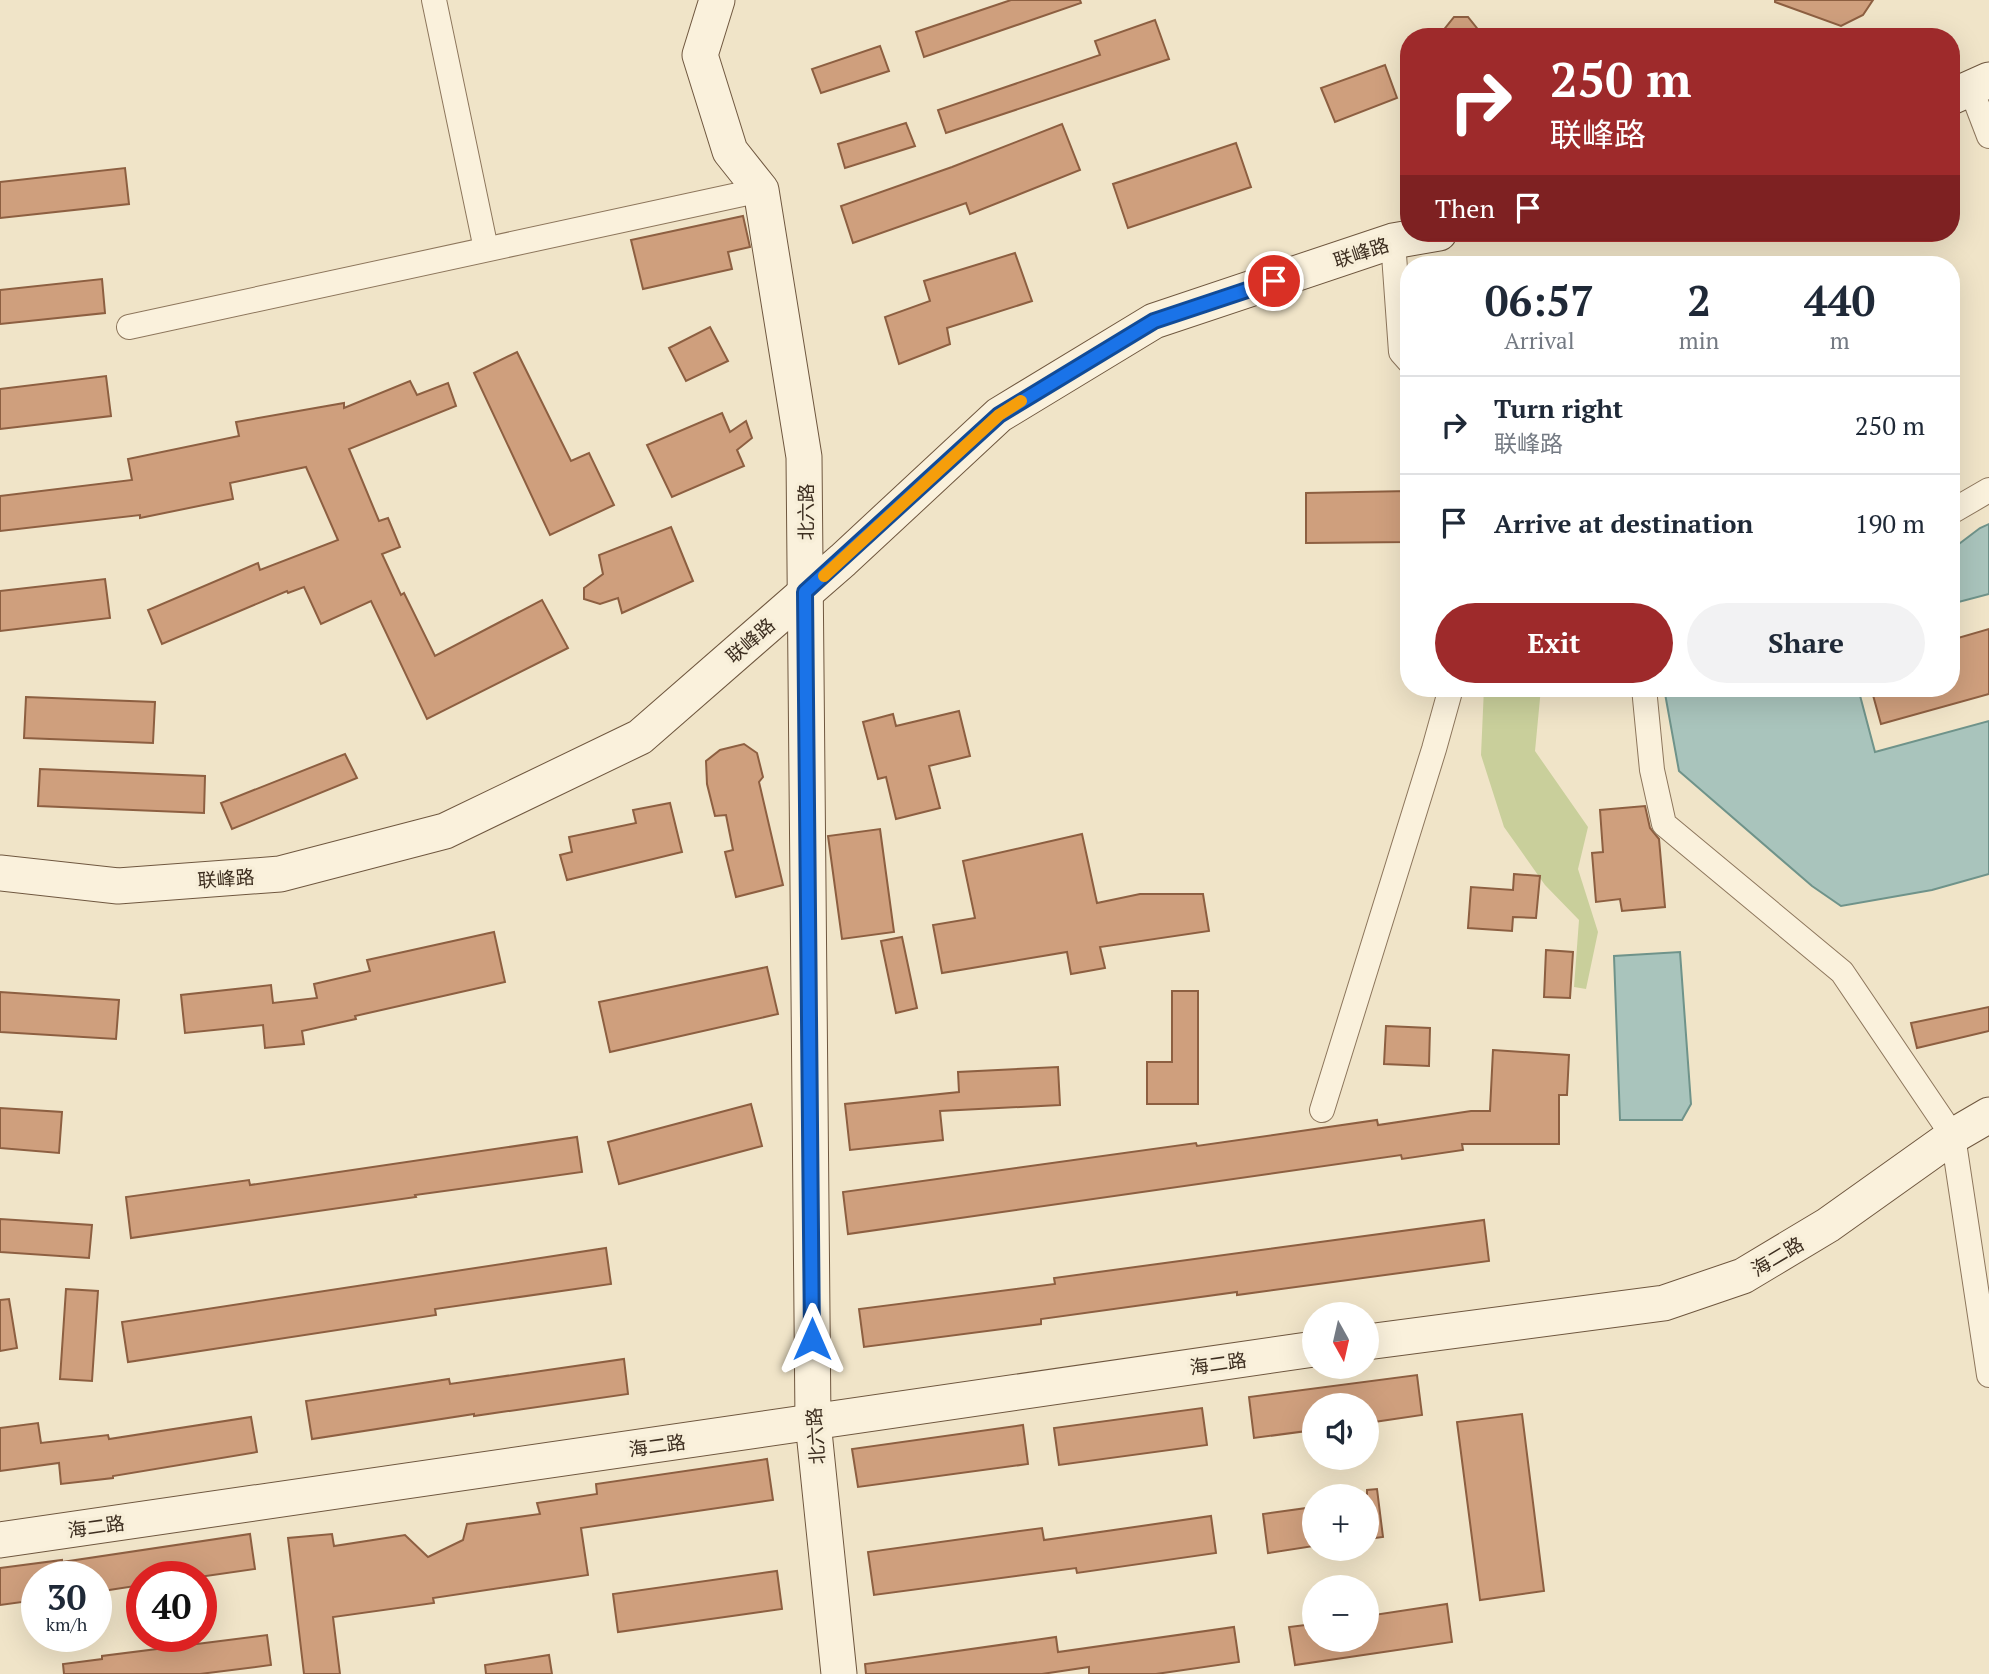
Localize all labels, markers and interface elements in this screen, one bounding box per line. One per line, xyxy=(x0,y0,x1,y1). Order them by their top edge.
text: 250 m xyxy=(1550,46,1692,111)
icon: right xyxy=(1435,56,1526,147)
text: 联峰路 xyxy=(1550,113,1646,155)
icon: arrive xyxy=(1509,189,1547,227)
text: Then xyxy=(1435,191,1495,225)
street label: 联峰路 xyxy=(1330,231,1392,273)
pin xyxy=(1244,251,1304,311)
icon: arrive xyxy=(1255,262,1293,300)
text: 06:57 xyxy=(1485,272,1594,328)
text: 2 xyxy=(1687,272,1711,328)
text: 440 xyxy=(1804,272,1875,328)
text: Arrival xyxy=(1504,325,1575,356)
text: min xyxy=(1679,325,1719,356)
text: m xyxy=(1830,325,1850,356)
text: Turn right xyxy=(1494,391,1623,425)
icon: right xyxy=(1435,406,1473,444)
text: 250 m xyxy=(1855,408,1925,442)
text: 联峰路 xyxy=(1494,428,1563,459)
street label: 北六路 xyxy=(793,483,818,541)
icon: arrive xyxy=(1435,504,1473,542)
text: Arrive at destination xyxy=(1494,506,1753,540)
text: 190 m xyxy=(1855,506,1925,540)
button: Exit xyxy=(1435,603,1673,683)
button: Share xyxy=(1687,603,1925,683)
street label: 联峰路 xyxy=(720,612,780,668)
street label: 联峰路 xyxy=(197,864,255,892)
street label: 海二路 xyxy=(1746,1231,1808,1281)
position arrow xyxy=(775,1302,849,1376)
north arrow xyxy=(1302,1302,1379,1379)
map controls xyxy=(1302,1302,1379,1652)
street label: 海二路 xyxy=(1188,1347,1248,1379)
button: sound xyxy=(1302,1393,1379,1470)
street label: 北六路 xyxy=(801,1407,829,1465)
street label: 海二路 xyxy=(627,1429,687,1461)
button: + xyxy=(1302,1484,1379,1561)
street label: 海二路 xyxy=(66,1510,126,1542)
speed limit sign: 40 xyxy=(126,1561,217,1652)
text: 30 xyxy=(47,1574,86,1620)
button: − xyxy=(1302,1575,1379,1652)
text: km/h xyxy=(46,1612,87,1636)

